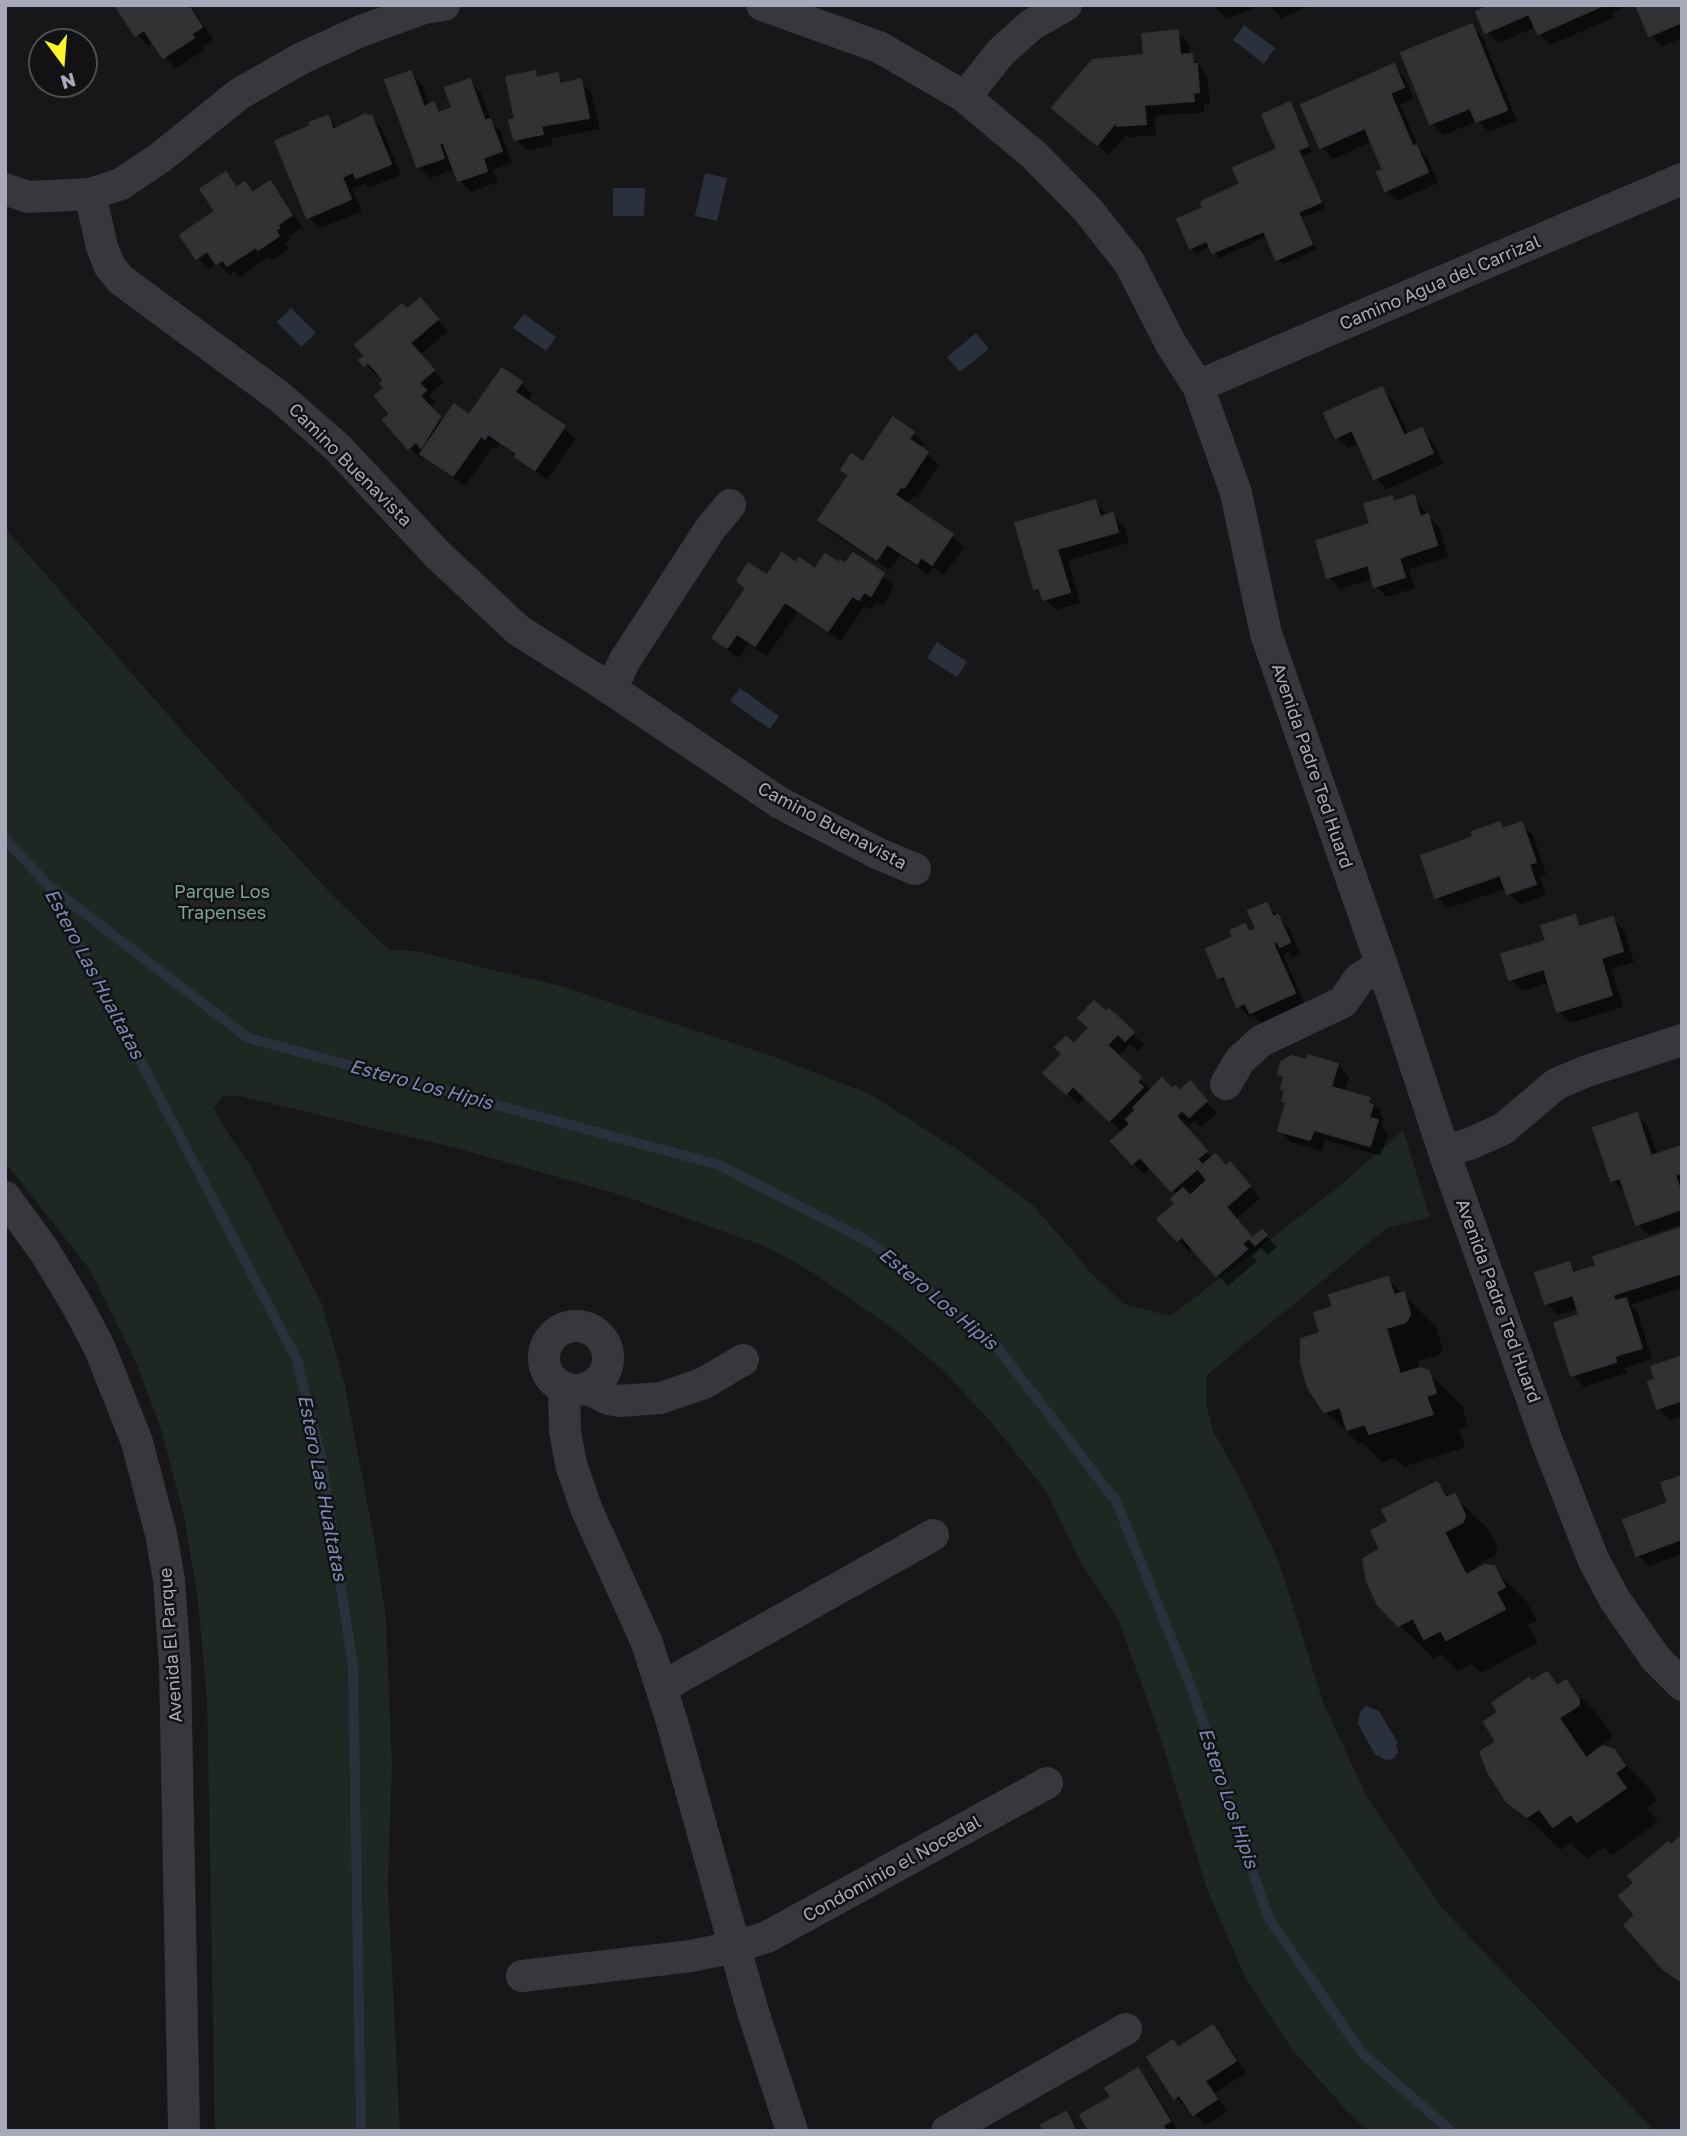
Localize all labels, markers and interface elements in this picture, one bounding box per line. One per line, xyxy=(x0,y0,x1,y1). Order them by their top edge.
north arrow xyxy=(28,28,98,98)
text: N xyxy=(58,69,78,95)
street label: Camino Agua del Carrizal xyxy=(1336,231,1544,335)
street label: Camino Buenavista xyxy=(284,399,416,531)
street label: Avenida Padre Ted Huard xyxy=(1267,661,1357,871)
street label: Camino Buenavista xyxy=(754,778,910,874)
park label: Parque Los Trapenses xyxy=(174,881,270,924)
water label: Estero Las Hualtatas xyxy=(40,885,148,1063)
water label: Estero Los Hipis xyxy=(347,1055,495,1115)
street label: Avenida Padre Ted Huard xyxy=(1451,1196,1545,1406)
water label: Estero Los Hipis xyxy=(874,1243,1002,1355)
water label: Estero Las Hualtatas xyxy=(293,1393,351,1583)
street label: Avenida El Parque xyxy=(155,1567,187,1723)
water label: Estero Los Hipis xyxy=(1193,1725,1263,1871)
street label: Condominio el Nocedal xyxy=(799,1811,985,1927)

